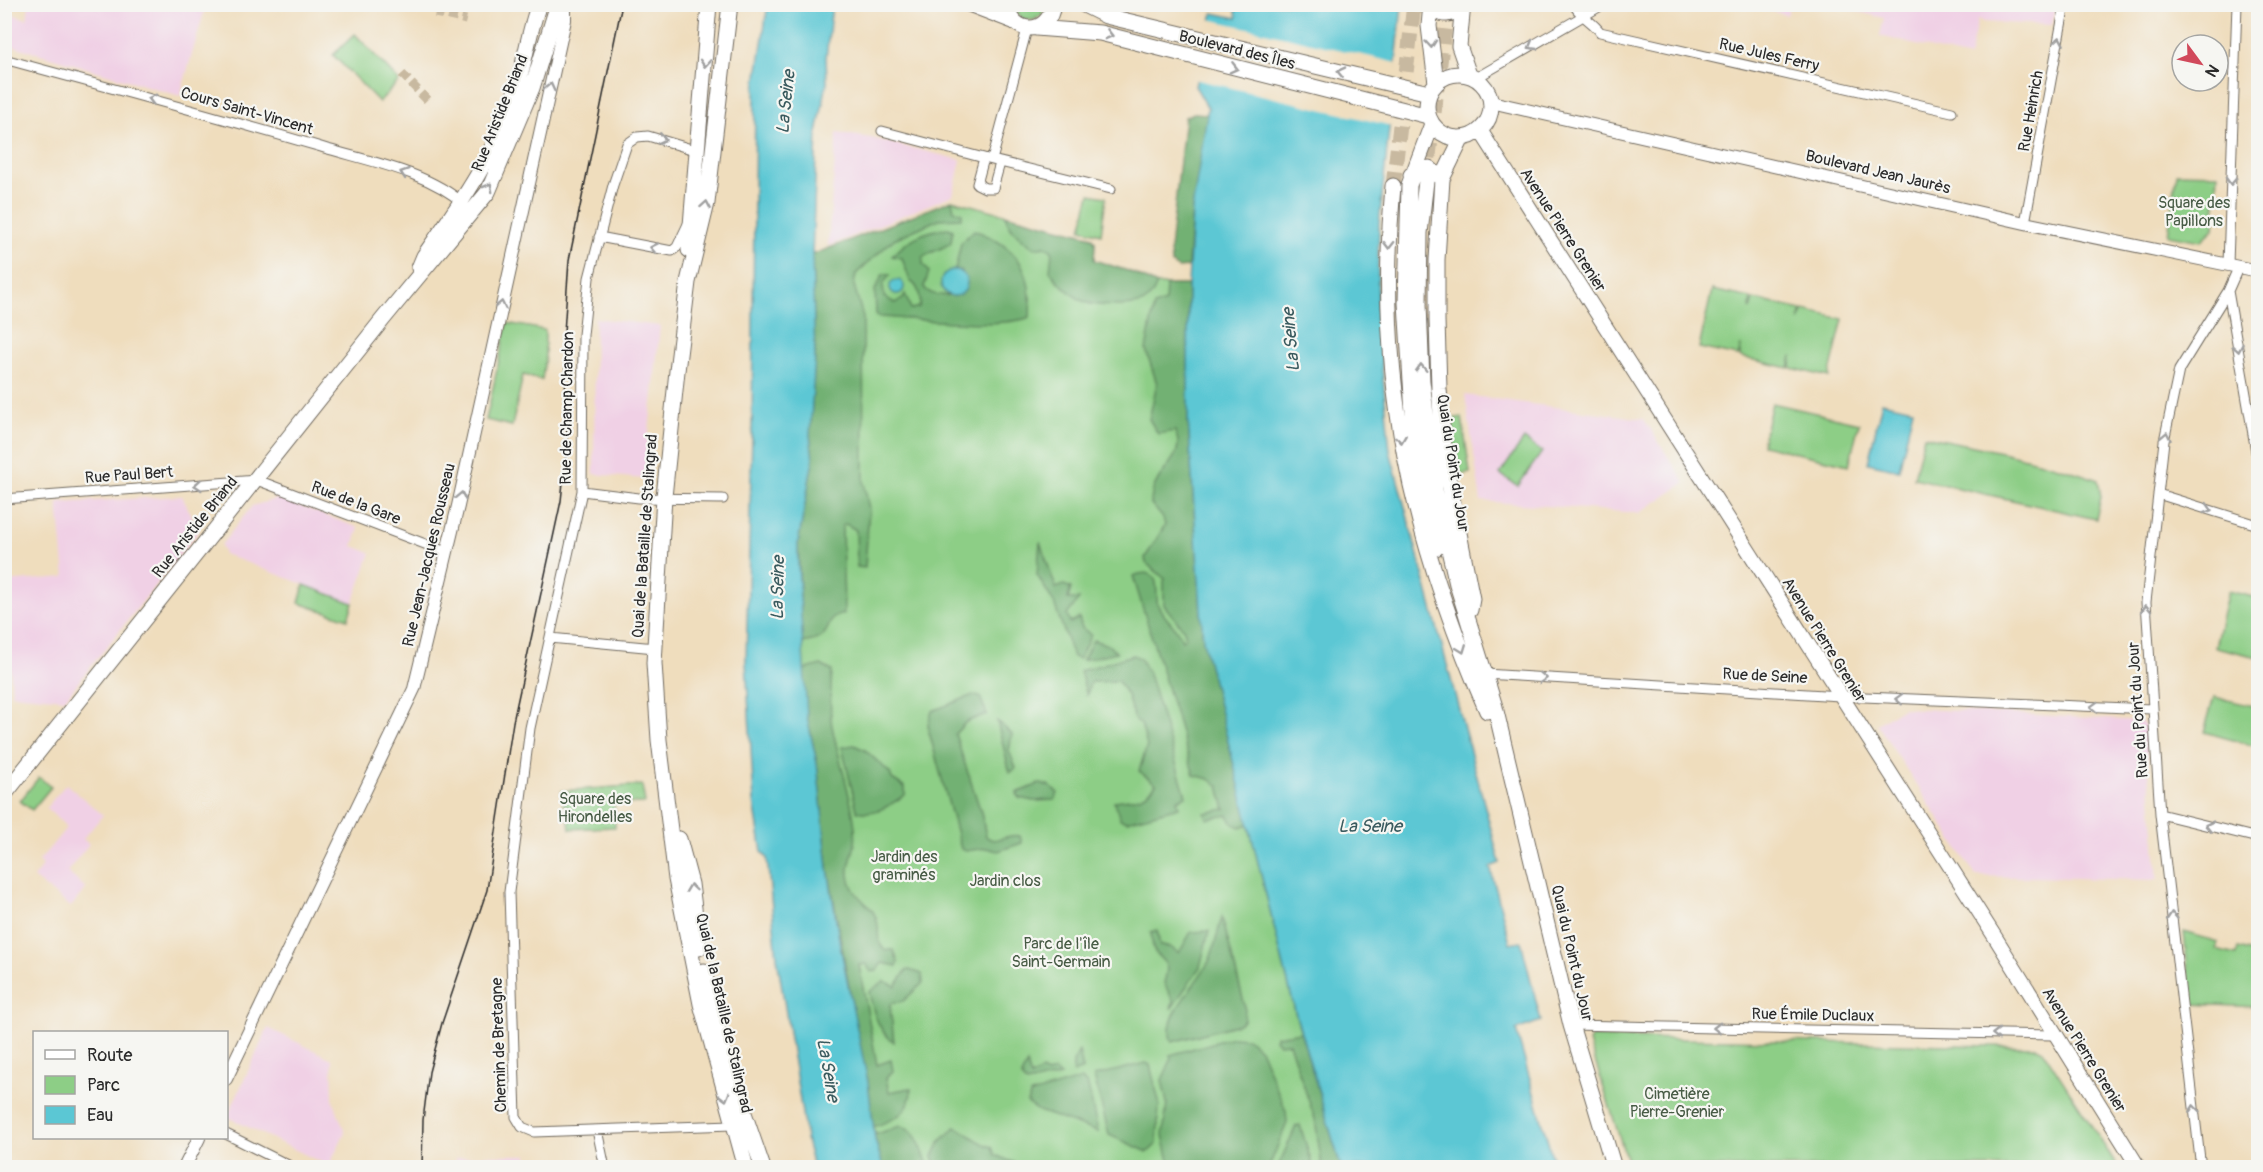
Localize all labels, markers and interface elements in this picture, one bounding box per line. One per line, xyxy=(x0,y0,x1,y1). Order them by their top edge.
street label: Boulevard des Îles xyxy=(1177,26,1297,74)
one-way arrow xyxy=(1104,28,1114,41)
north arrow xyxy=(2170,33,2230,93)
street label: Rue Jules Ferry xyxy=(1717,34,1821,76)
one-way arrow xyxy=(2052,37,2064,46)
one-way arrow xyxy=(1424,39,1437,48)
one-way arrow xyxy=(1528,39,1538,51)
street label: Rue Aristide Briand xyxy=(467,51,533,175)
one-way arrow xyxy=(699,58,712,67)
one-way arrow xyxy=(1229,60,1239,73)
text: N xyxy=(2200,61,2223,81)
one-way arrow xyxy=(1336,66,1346,79)
water label: La Seine xyxy=(771,67,801,135)
street label: Rue Heinrich xyxy=(2014,69,2048,153)
one-way arrow xyxy=(543,82,556,92)
street label: Cours Saint-Vincent xyxy=(178,83,316,140)
one-way arrow xyxy=(147,94,157,107)
one-way arrow xyxy=(657,132,667,145)
street label: Boulevard Jean Jaurès xyxy=(1804,146,1952,198)
street label: Avenue Pierre Grenier xyxy=(1515,164,1611,296)
one-way arrow xyxy=(399,167,410,180)
one-way arrow xyxy=(2225,176,2237,185)
one-way arrow xyxy=(482,183,493,194)
park label: Square des Papillons xyxy=(2158,193,2230,231)
one-way arrow xyxy=(699,200,712,210)
one-way arrow xyxy=(1383,240,1395,249)
one-way arrow xyxy=(649,242,659,255)
one-way arrow xyxy=(494,300,507,310)
water label: La Seine xyxy=(1277,305,1305,373)
street label: Rue de Champ Chardon xyxy=(556,331,578,485)
one-way arrow xyxy=(2231,343,2244,353)
one-way arrow xyxy=(1415,363,1428,372)
street label: Quai du Point du Jour xyxy=(1432,393,1474,534)
one-way arrow xyxy=(2159,431,2172,441)
street label: Quai de la Bataille de Stalingrad xyxy=(628,433,662,639)
one-way arrow xyxy=(1394,434,1406,444)
street label: Rue Jean-Jacques Rousseau xyxy=(398,461,460,649)
street label: Rue Paul Bert xyxy=(84,462,174,488)
street label: Rue Aristide Briand xyxy=(148,472,242,582)
street label: Rue de la Gare xyxy=(308,477,404,529)
one-way arrow xyxy=(194,478,203,491)
one-way arrow xyxy=(453,491,466,501)
one-way arrow xyxy=(2202,502,2213,515)
water label: La Seine xyxy=(766,554,790,620)
street label: Avenue Pierre Grenier xyxy=(1777,574,1871,706)
one-way arrow xyxy=(2140,604,2153,613)
street label: Rue du Point du Jour xyxy=(2123,641,2153,779)
one-way arrow xyxy=(1454,644,1467,654)
street label: Rue de Seine xyxy=(1722,664,1808,688)
one-way arrow xyxy=(1539,671,1548,684)
one-way arrow xyxy=(1895,692,1904,705)
one-way arrow xyxy=(2089,700,2098,713)
park label: Square des Hirondelles xyxy=(558,789,632,827)
water label: La Seine xyxy=(1338,815,1404,838)
one-way arrow xyxy=(2205,820,2215,833)
park label: Jardin des graminés xyxy=(871,847,937,885)
park label: Jardin clos xyxy=(969,871,1041,891)
one-way arrow xyxy=(685,883,697,893)
street label: Quai du Point du Jour xyxy=(1547,883,1597,1023)
street label: Quai de la Bataille de Stalingrad xyxy=(691,911,757,1115)
one-way arrow xyxy=(2166,911,2179,920)
park label: Parc de l'île Saint-Germain xyxy=(1011,934,1111,972)
street label: Chemin de Bretagne xyxy=(487,977,511,1113)
street label: Avenue Pierre Grenier xyxy=(2037,984,2131,1116)
street label: Rue Émile Duclaux xyxy=(1751,1004,1875,1026)
one-way arrow xyxy=(1713,1022,1722,1034)
one-way arrow xyxy=(1991,1027,2000,1040)
legend xyxy=(33,1031,228,1139)
water label: La Seine xyxy=(811,1037,845,1106)
text: Route xyxy=(87,1044,132,1067)
text: Parc xyxy=(87,1074,120,1097)
park label: Cimetière Pierre-Grenier xyxy=(1630,1084,1725,1122)
one-way arrow xyxy=(717,1092,730,1102)
text: Eau xyxy=(87,1104,113,1127)
one-way arrow xyxy=(2188,1105,2200,1114)

